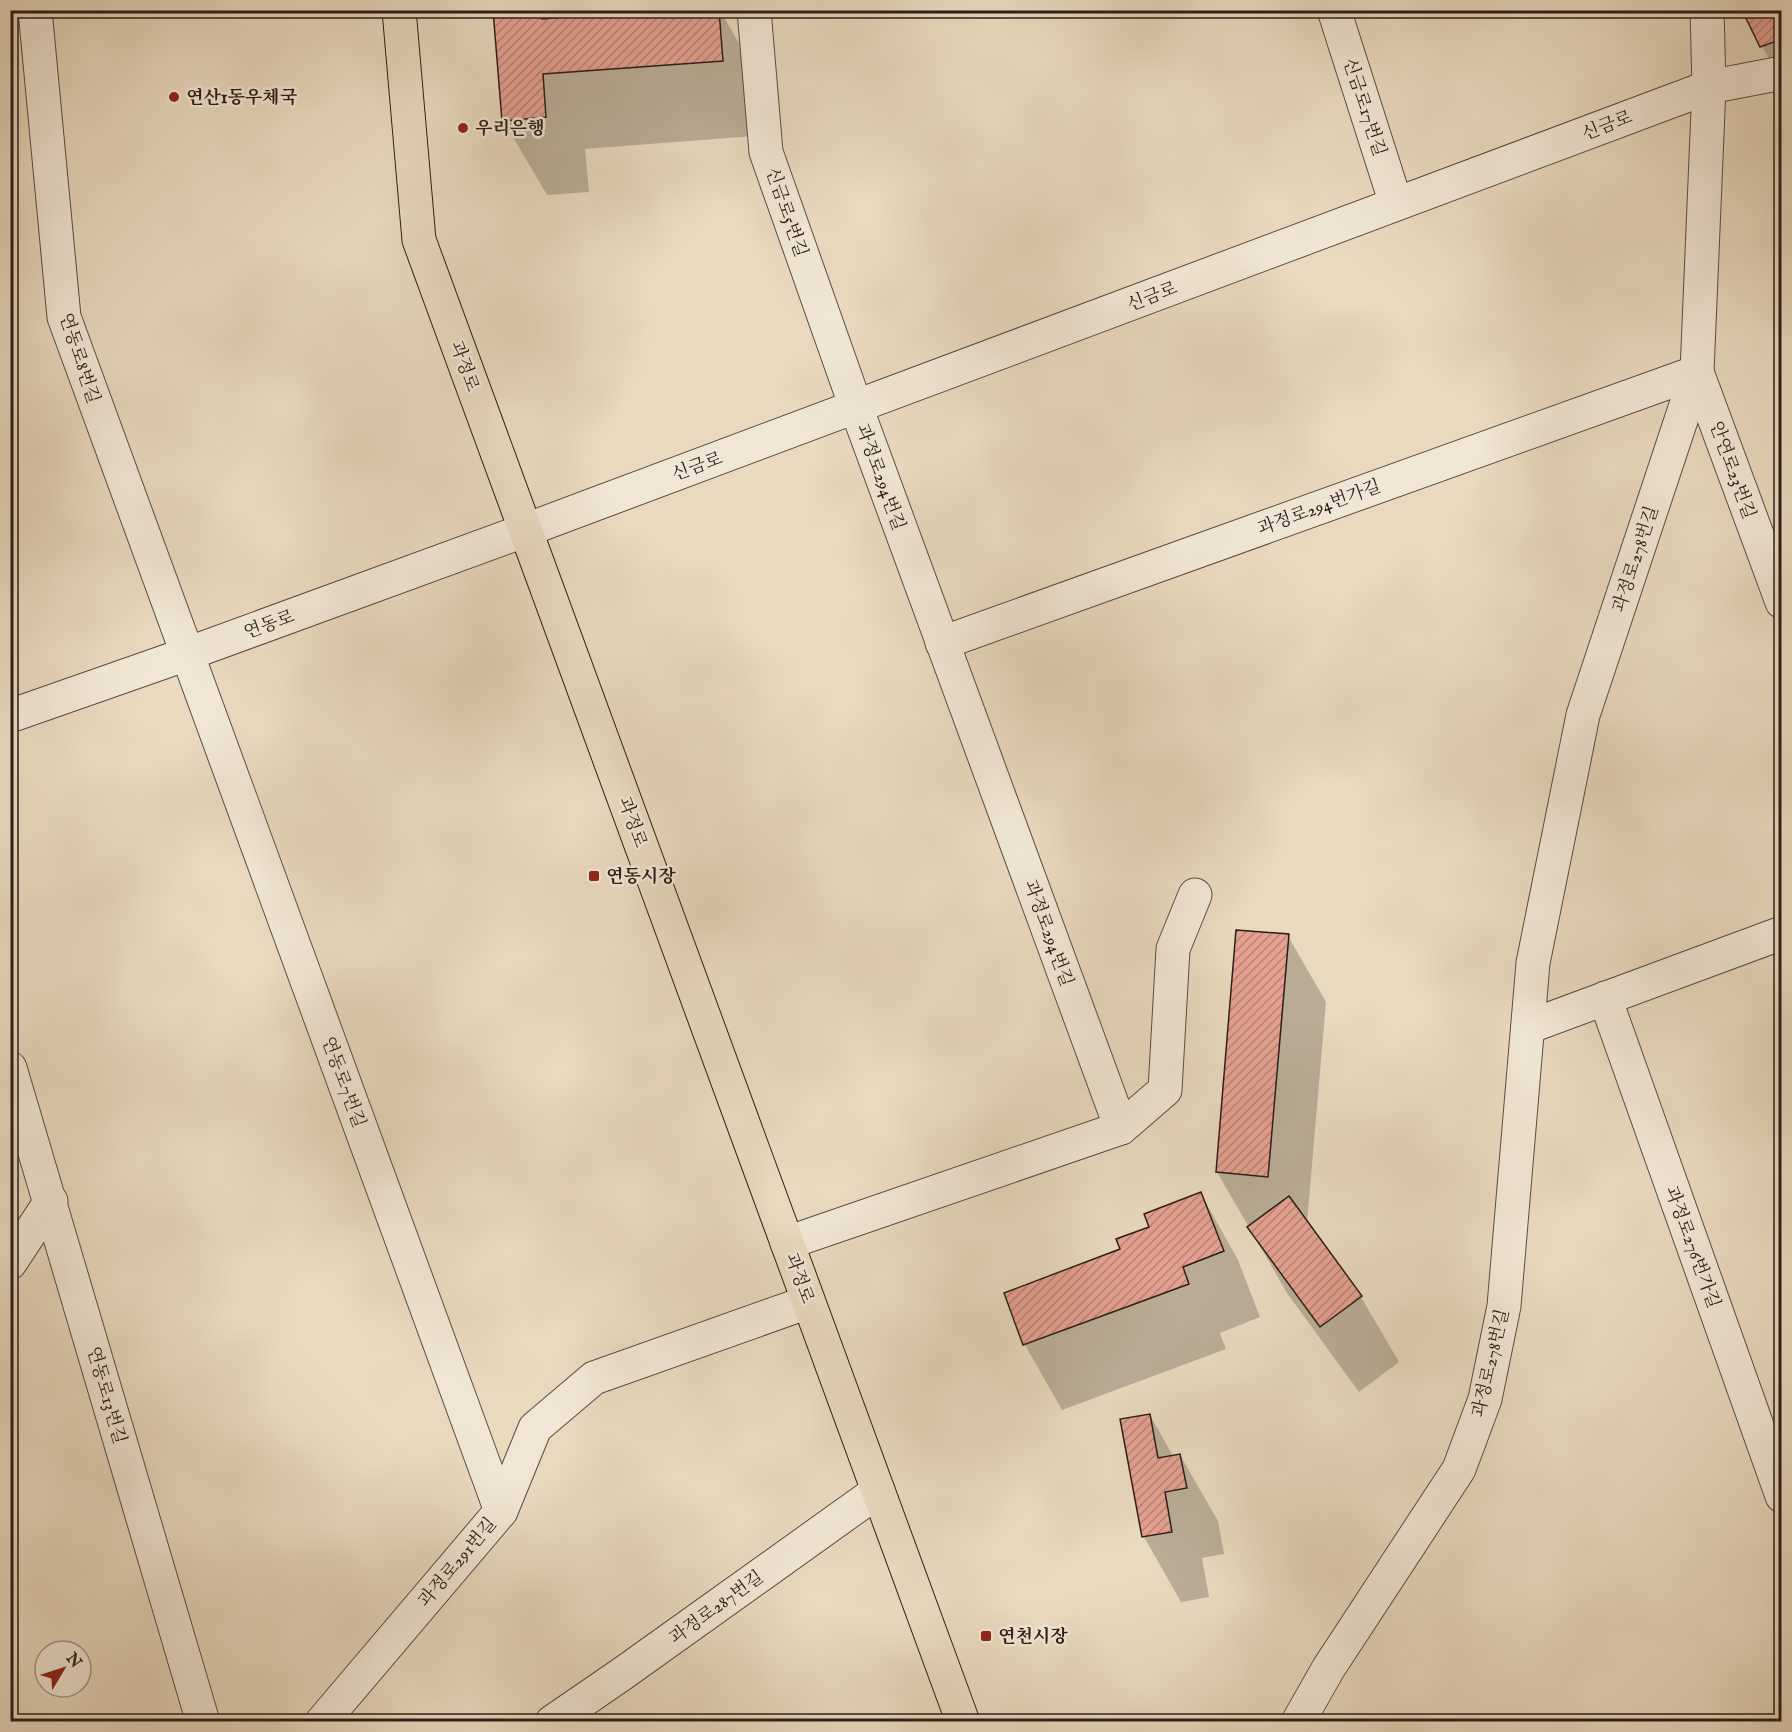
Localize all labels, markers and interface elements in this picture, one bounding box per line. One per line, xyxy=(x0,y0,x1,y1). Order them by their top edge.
street label: 신금로17번길 xyxy=(1337,55,1390,160)
place label: 연산1동우체국 xyxy=(186,87,298,110)
marker: 연산1동우체국 xyxy=(167,90,181,104)
street label: 신금로 xyxy=(1579,106,1636,146)
place label: 우리은행 xyxy=(475,118,545,141)
marker: 우리은행 xyxy=(456,121,470,135)
street label: 신금로5번길 xyxy=(759,165,812,260)
street label: 신금로 xyxy=(1124,277,1181,317)
street label: 연동로8번길 xyxy=(53,310,104,407)
street label: 과정로 xyxy=(444,338,483,395)
street label: 안연로23번길 xyxy=(1703,419,1760,522)
street label: 과정로294번길 xyxy=(850,421,910,534)
street label: 신금로 xyxy=(669,448,726,487)
street label: 과정로294번가길 xyxy=(1255,475,1384,541)
street label: 과정로278번길 xyxy=(1608,503,1664,616)
street label: 연동로 xyxy=(241,606,298,645)
street label: 과정로 xyxy=(612,794,651,851)
place label: 연동시장 xyxy=(606,866,676,889)
marker: 연동시장 xyxy=(587,869,601,883)
street label: 과정로294번길 xyxy=(1018,877,1078,990)
street label: 연동로7번길 xyxy=(315,1034,370,1131)
street label: 과정로276번가길 xyxy=(1659,1183,1724,1312)
street label: 과정로 xyxy=(779,1250,818,1307)
street label: 과정로278번길 xyxy=(1468,1307,1515,1420)
street label: 연동로13번길 xyxy=(81,1344,130,1447)
street label: 과정로291번길 xyxy=(414,1513,502,1612)
street label: 과정로287번길 xyxy=(665,1566,768,1650)
place label: 연천시장 xyxy=(998,1626,1068,1649)
marker: 연천시장 xyxy=(979,1629,993,1643)
north arrow xyxy=(33,1639,93,1699)
text: N xyxy=(60,1648,85,1673)

